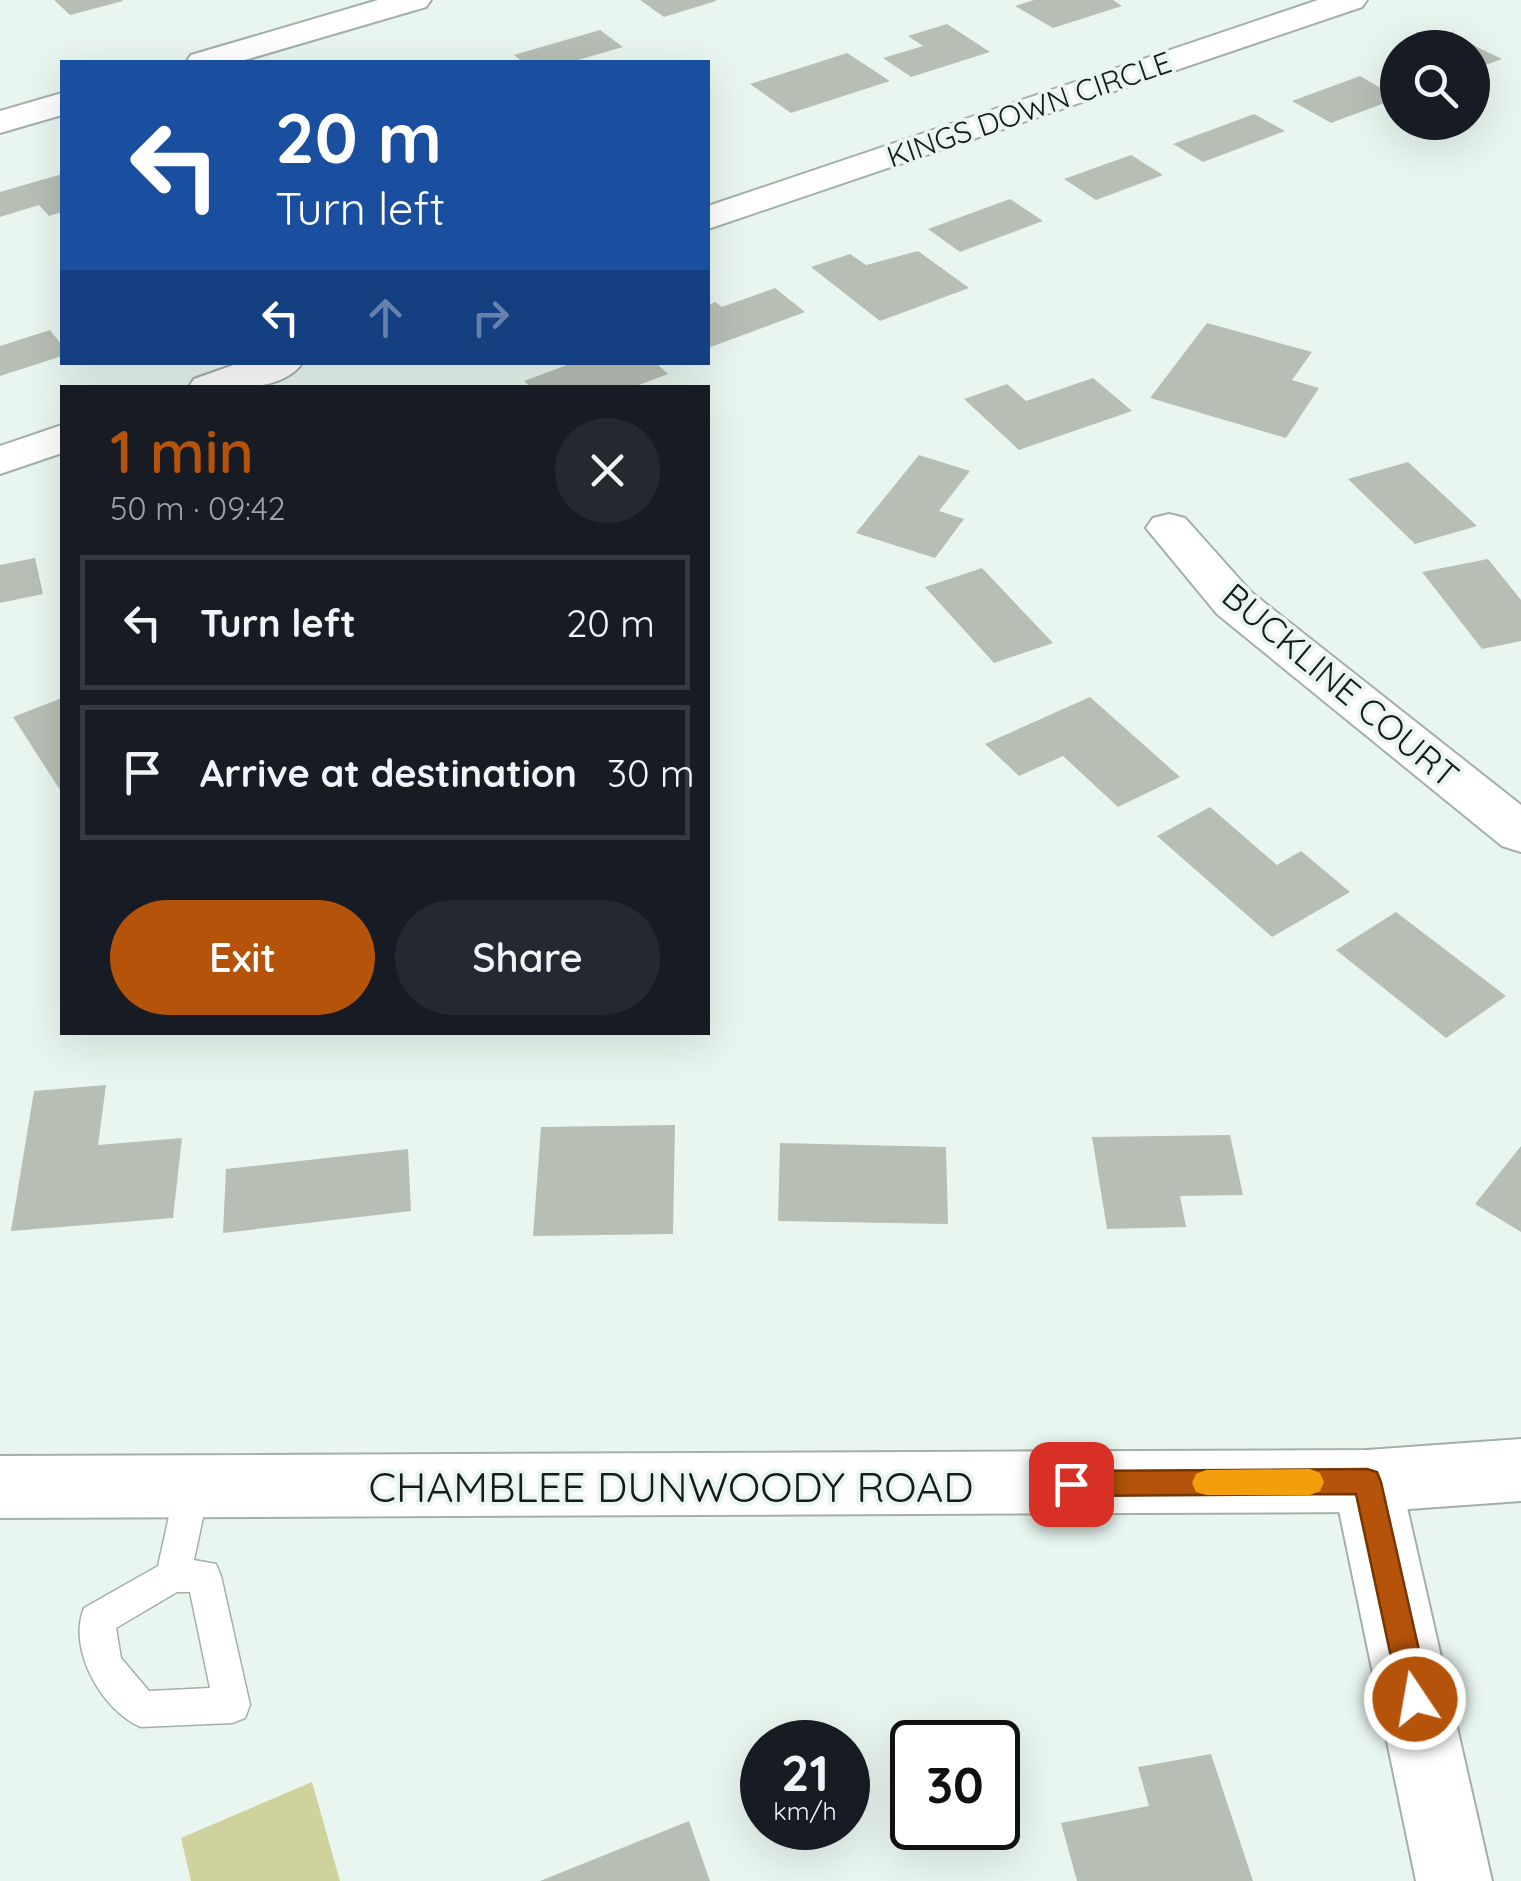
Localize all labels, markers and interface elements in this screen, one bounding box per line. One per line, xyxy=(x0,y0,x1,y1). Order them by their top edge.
map controls xyxy=(1380,30,1490,140)
button: search xyxy=(1380,30,1490,140)
street label: KINGS DOWN CIRCLE xyxy=(882,42,1176,176)
text: 20 m xyxy=(275,93,442,181)
icon: left xyxy=(110,100,240,230)
text: Turn left xyxy=(275,180,445,236)
icon: left xyxy=(253,290,308,345)
icon: ahead xyxy=(358,290,413,345)
icon: right xyxy=(463,290,518,345)
text: 1 min xyxy=(110,413,254,488)
button: close xyxy=(555,418,660,523)
text: 50 m · 09:42 xyxy=(110,488,286,528)
street label: BUCKLINE COURT xyxy=(1214,573,1468,797)
icon: left xyxy=(115,595,170,650)
text: Turn left xyxy=(200,599,356,647)
text: 20 m xyxy=(566,599,655,647)
icon: arrive xyxy=(115,745,170,800)
text: Arrive at destination xyxy=(200,749,577,797)
text: 30 m xyxy=(607,749,695,797)
button: Exit xyxy=(110,900,375,1015)
button: Share xyxy=(395,900,660,1015)
pin xyxy=(1029,1442,1114,1527)
icon: arrive xyxy=(1044,1457,1099,1512)
street label: CHAMBLEE DUNWOODY ROAD xyxy=(369,1460,973,1513)
position arrow xyxy=(1363,1647,1467,1751)
speed limit sign: 30 xyxy=(890,1720,1020,1850)
text: 21 xyxy=(781,1741,829,1804)
text: km/h xyxy=(773,1795,837,1826)

